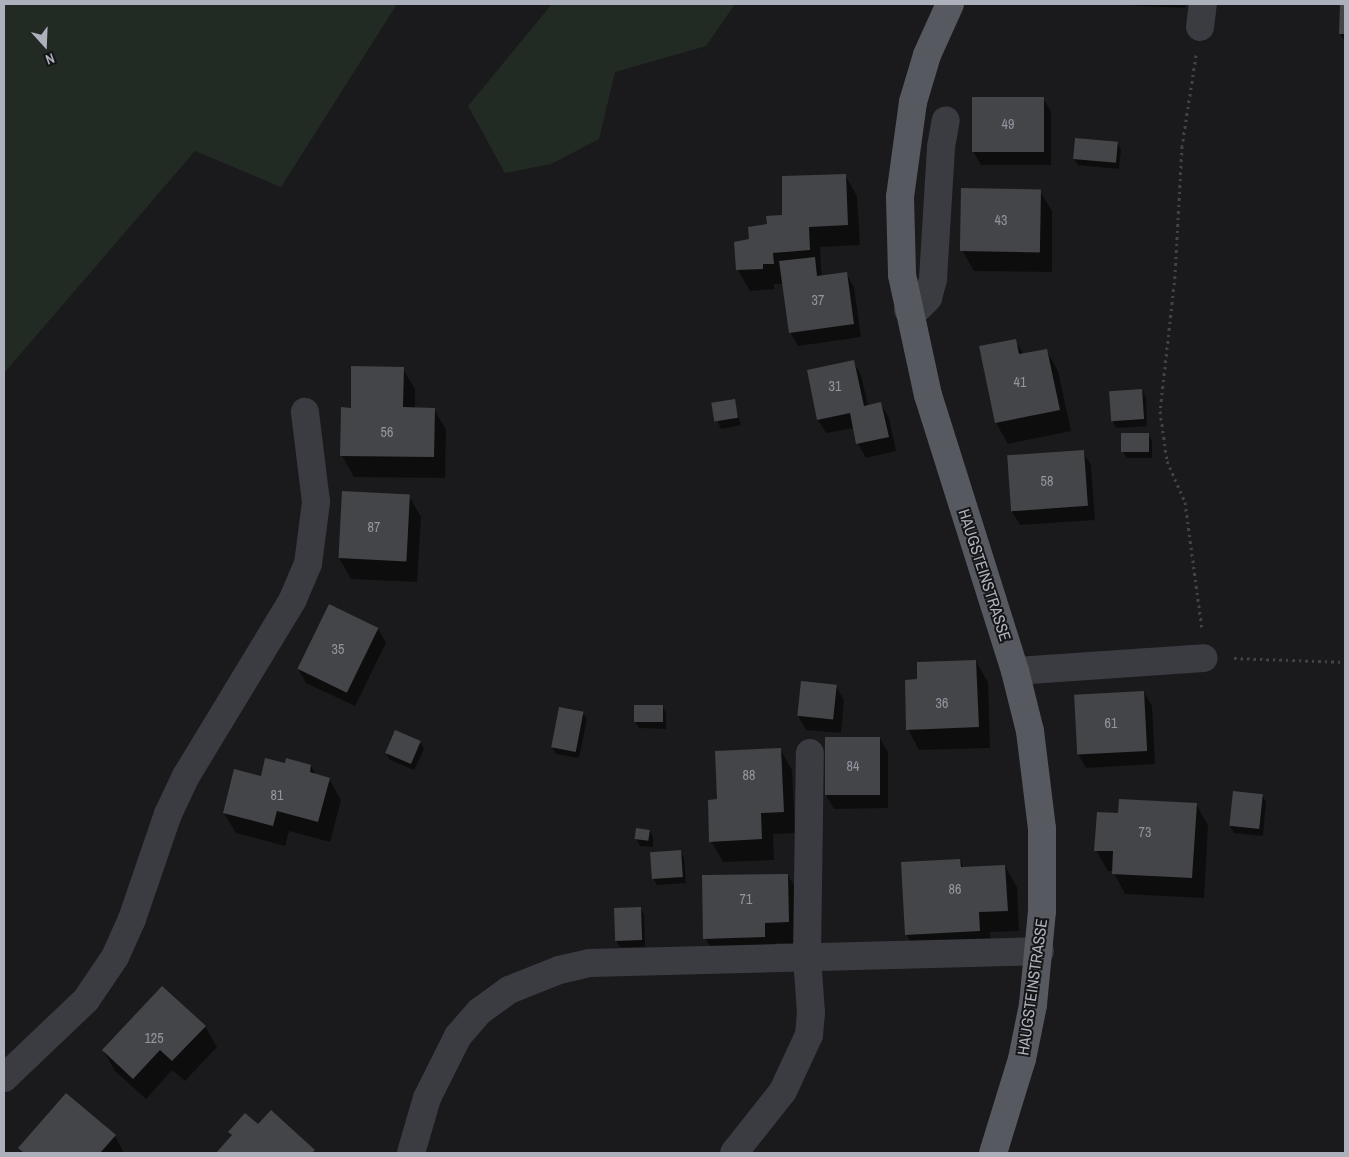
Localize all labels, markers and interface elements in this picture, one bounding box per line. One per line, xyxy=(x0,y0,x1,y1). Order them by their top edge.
north arrow xyxy=(20,20,70,70)
text: N xyxy=(43,49,57,69)
house number: 49 xyxy=(1002,116,1014,132)
house number: 43 xyxy=(995,212,1007,228)
house number: 37 xyxy=(812,292,824,308)
house number: 41 xyxy=(1014,374,1026,390)
house number: 31 xyxy=(829,378,841,394)
house number: 56 xyxy=(381,424,393,440)
house number: 58 xyxy=(1041,473,1053,489)
street label: HAUGSTEINSTRASSE xyxy=(955,507,1015,643)
house number: 87 xyxy=(368,519,380,535)
house number: 35 xyxy=(332,641,344,657)
house number: 36 xyxy=(936,695,948,711)
house number: 61 xyxy=(1105,715,1117,731)
house number: 84 xyxy=(847,758,859,774)
house number: 88 xyxy=(743,767,755,783)
house number: 81 xyxy=(271,787,283,803)
house number: 73 xyxy=(1139,824,1151,840)
house number: 86 xyxy=(949,881,961,897)
house number: 71 xyxy=(740,891,752,907)
street label: HAUGSTEINSTRASSE xyxy=(1013,917,1051,1057)
house number: 125 xyxy=(144,1030,164,1046)

